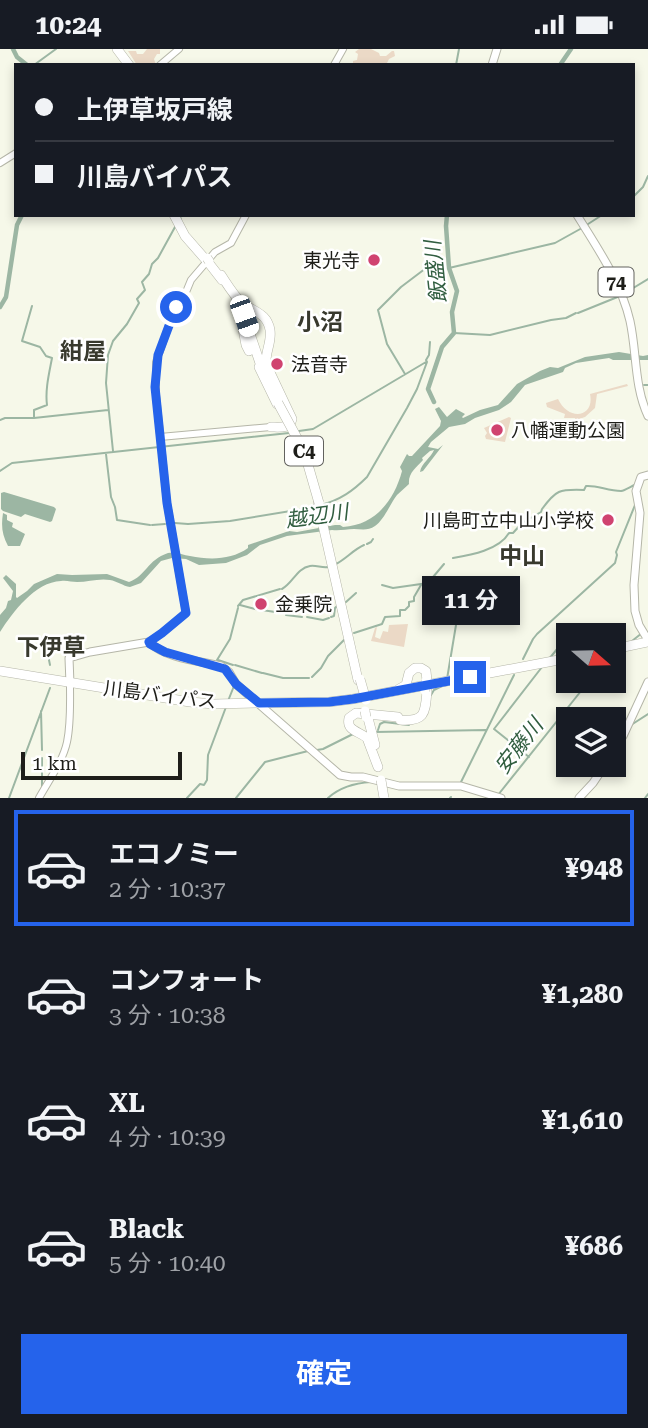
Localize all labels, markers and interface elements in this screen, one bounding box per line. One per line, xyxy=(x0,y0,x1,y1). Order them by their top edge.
text: 10:24 xyxy=(35,10,101,40)
text: 上伊草坂戸線 xyxy=(77,95,233,125)
text: 川島バイパス xyxy=(77,162,232,192)
water label: 飯盛川 xyxy=(421,237,451,305)
place label: 東光寺 xyxy=(303,249,360,272)
marker: 東光寺 xyxy=(366,252,382,268)
road number: 74 xyxy=(598,267,634,296)
route start xyxy=(160,291,192,323)
car xyxy=(227,293,262,339)
district label: 小沼 xyxy=(297,309,343,336)
district label: 紺屋 xyxy=(60,338,106,365)
place label: 法音寺 xyxy=(291,353,348,376)
marker: 法音寺 xyxy=(269,356,285,372)
place label: 八幡運動公園 xyxy=(511,419,625,442)
marker: 八幡運動公園 xyxy=(489,422,505,438)
road number: C4 xyxy=(285,437,323,465)
water label: 越辺川 xyxy=(284,499,352,532)
place label: 川島町立中山小学校 xyxy=(423,509,594,532)
marker: 川島町立中山小学校 xyxy=(600,512,616,528)
district label: 中山 xyxy=(499,543,545,570)
callout: 11 分 xyxy=(421,575,519,625)
text: 11 分 xyxy=(444,587,498,614)
place label: 金乗院 xyxy=(275,593,332,616)
marker: 金乗院 xyxy=(253,596,269,612)
north arrow xyxy=(556,623,626,693)
map controls xyxy=(556,623,626,777)
district label: 下伊草 xyxy=(17,634,86,661)
route end xyxy=(454,661,486,693)
street label: 川島バイパス xyxy=(102,677,218,713)
button: layers xyxy=(556,707,626,777)
water label: 安藤川 xyxy=(490,712,549,778)
scale bar xyxy=(21,749,182,781)
text: 1 km xyxy=(32,752,77,775)
icon: car xyxy=(25,837,88,900)
text: エコノミー xyxy=(109,839,239,869)
text: ¥948 xyxy=(565,853,623,883)
text: 2 分 · 10:37 xyxy=(109,876,226,903)
icon: car xyxy=(25,963,88,1026)
text: コンフォート xyxy=(109,965,264,995)
text: ¥1,280 xyxy=(542,979,623,1009)
text: 3 分 · 10:38 xyxy=(109,1002,226,1029)
text: XL xyxy=(109,1088,145,1118)
icon: car xyxy=(25,1089,88,1152)
text: ¥1,610 xyxy=(542,1105,623,1135)
text: 4 分 · 10:39 xyxy=(109,1124,226,1151)
text: Black xyxy=(109,1214,184,1244)
icon: car xyxy=(25,1215,88,1278)
text: ¥686 xyxy=(565,1231,623,1261)
text: 5 分 · 10:40 xyxy=(109,1250,226,1277)
button: 確定 xyxy=(21,1334,627,1414)

